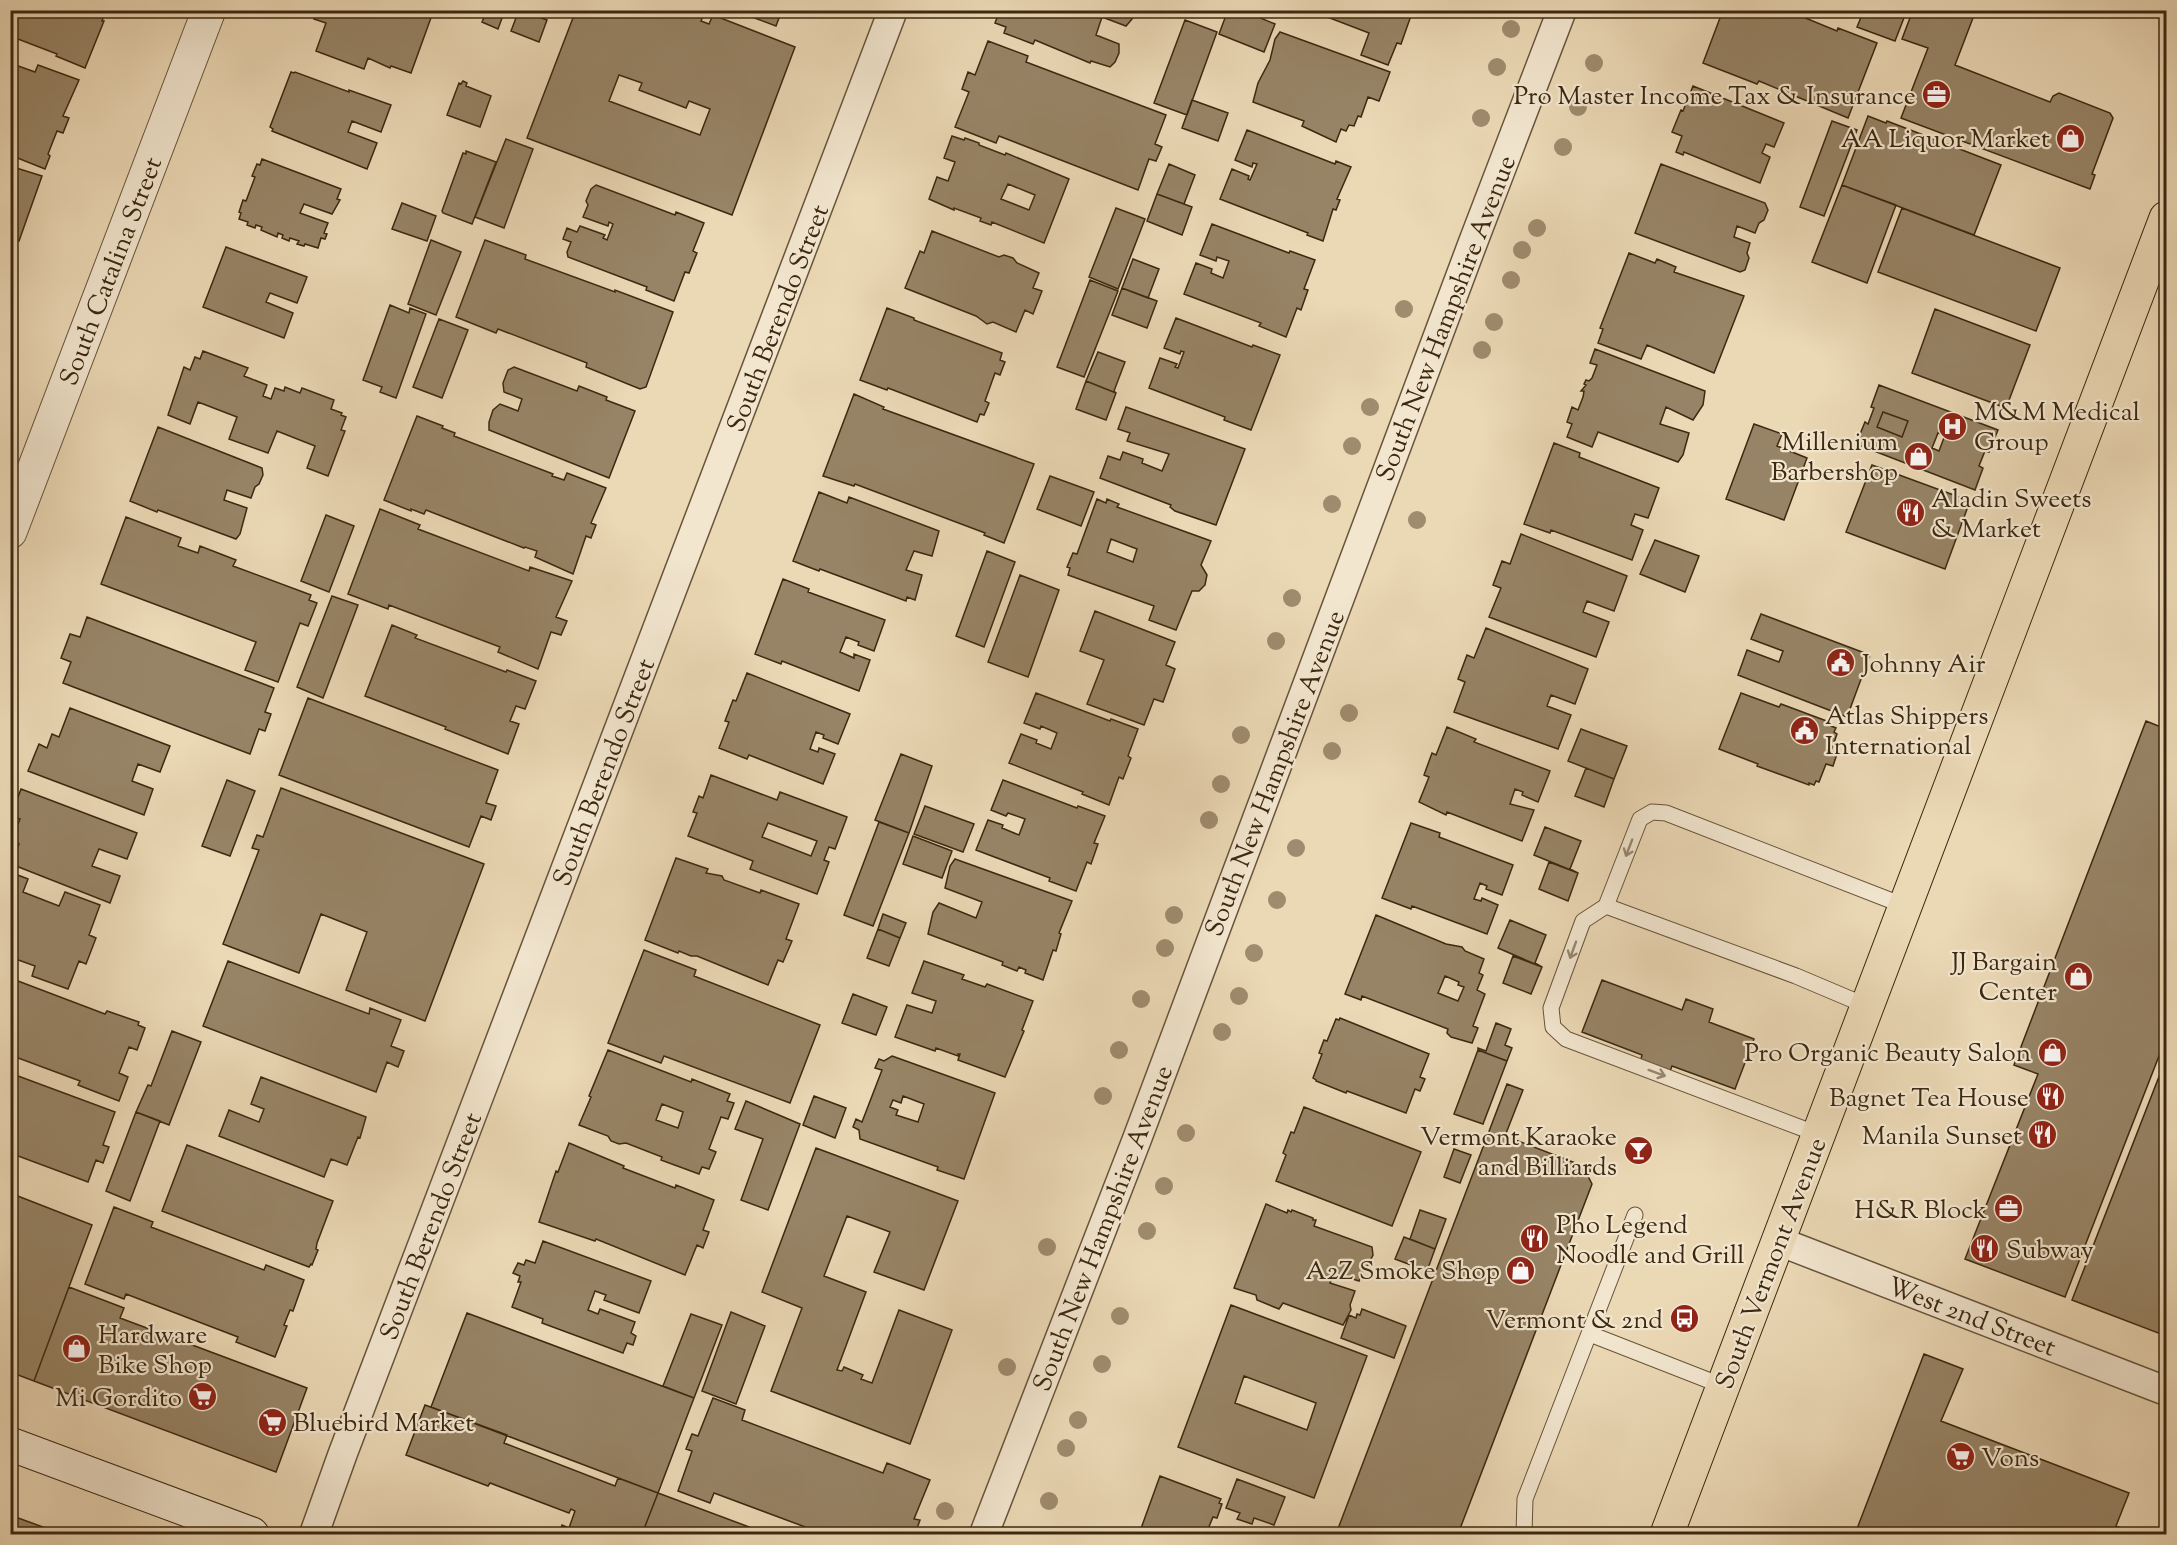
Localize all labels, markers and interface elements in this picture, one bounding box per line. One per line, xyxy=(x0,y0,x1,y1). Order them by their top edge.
place label: Pro Master Income Tax & Insurance xyxy=(1514,79,1916,116)
office icon: Pro Master Income Tax & Insurance xyxy=(1921,79,1953,111)
place label: AA Liquor Market xyxy=(1841,122,2050,159)
shop icon: AA Liquor Market xyxy=(2055,122,2087,154)
street label: South New Hampshire Avenue xyxy=(1368,150,1527,487)
street label: South Catalina Street xyxy=(52,152,173,392)
street label: South Berendo Street xyxy=(719,200,840,438)
place label: M&M Medical Group xyxy=(1974,395,2140,462)
hospital icon: M&M Medical Group xyxy=(1937,410,1969,442)
place label: Millenium Barbershop xyxy=(1771,425,1898,492)
shop icon: Millenium Barbershop xyxy=(1903,440,1935,472)
place label: Aladin Sweets & Market xyxy=(1931,482,2091,549)
restaurant icon: Aladin Sweets & Market xyxy=(1894,497,1926,529)
street label: South New Hampshire Avenue xyxy=(1197,605,1356,942)
public building icon: Johnny Air xyxy=(1825,647,1857,679)
place label: Johnny Air xyxy=(1860,647,1986,684)
street label: South Berendo Street xyxy=(545,654,666,892)
place label: Atlas Shippers International xyxy=(1825,699,1988,766)
public building icon: Atlas Shippers International xyxy=(1788,714,1820,746)
one-way arrow xyxy=(1623,838,1634,857)
one-way arrow xyxy=(1566,940,1577,959)
place label: JJ Bargain Center xyxy=(1949,945,2057,1012)
shop icon: JJ Bargain Center xyxy=(2062,960,2094,992)
place label: Pro Organic Beauty Salon xyxy=(1744,1036,2031,1073)
shop icon: Pro Organic Beauty Salon xyxy=(2036,1036,2068,1068)
street label: South New Hampshire Avenue xyxy=(1025,1060,1184,1397)
one-way arrow xyxy=(1647,1068,1666,1079)
place label: Bagnet Tea House xyxy=(1829,1081,2029,1118)
restaurant icon: Bagnet Tea House xyxy=(2034,1081,2066,1113)
street label: South Berendo Street xyxy=(372,1108,493,1346)
place label: Manila Sunset xyxy=(1862,1119,2022,1156)
restaurant icon: Manila Sunset xyxy=(2027,1119,2059,1151)
place label: Vermont Karaoke and Billiards xyxy=(1420,1120,1617,1187)
street label: South Vermont Avenue xyxy=(1707,1133,1837,1395)
bar icon: Vermont Karaoke and Billiards xyxy=(1622,1135,1654,1167)
place label: H&R Block xyxy=(1854,1193,1987,1230)
office icon: H&R Block xyxy=(1992,1193,2024,1225)
place label: Pho Legend Noodle and Grill xyxy=(1556,1208,1744,1275)
restaurant icon: Pho Legend Noodle and Grill xyxy=(1519,1223,1551,1255)
restaurant icon: Subway xyxy=(1969,1233,2001,1265)
place label: Subway xyxy=(2006,1233,2094,1270)
place label: A2Z Smoke Shop xyxy=(1305,1254,1500,1291)
shop icon: A2Z Smoke Shop xyxy=(1505,1254,1537,1286)
street label: West 2nd Street xyxy=(1882,1269,2061,1367)
place label: Vermont & 2nd xyxy=(1486,1303,1663,1340)
bus stop icon: Vermont & 2nd xyxy=(1668,1303,1700,1335)
place label: Hardware Bike Shop xyxy=(98,1318,212,1385)
shop icon: Hardware Bike Shop xyxy=(61,1333,93,1365)
place label: Mi Gordito xyxy=(55,1381,182,1418)
supermarket icon: Mi Gordito xyxy=(187,1381,219,1413)
supermarket icon: Bluebird Market xyxy=(256,1406,288,1438)
place label: Bluebird Market xyxy=(293,1406,474,1443)
supermarket icon: Vons xyxy=(1944,1441,1976,1473)
place label: Vons xyxy=(1981,1441,2039,1478)

